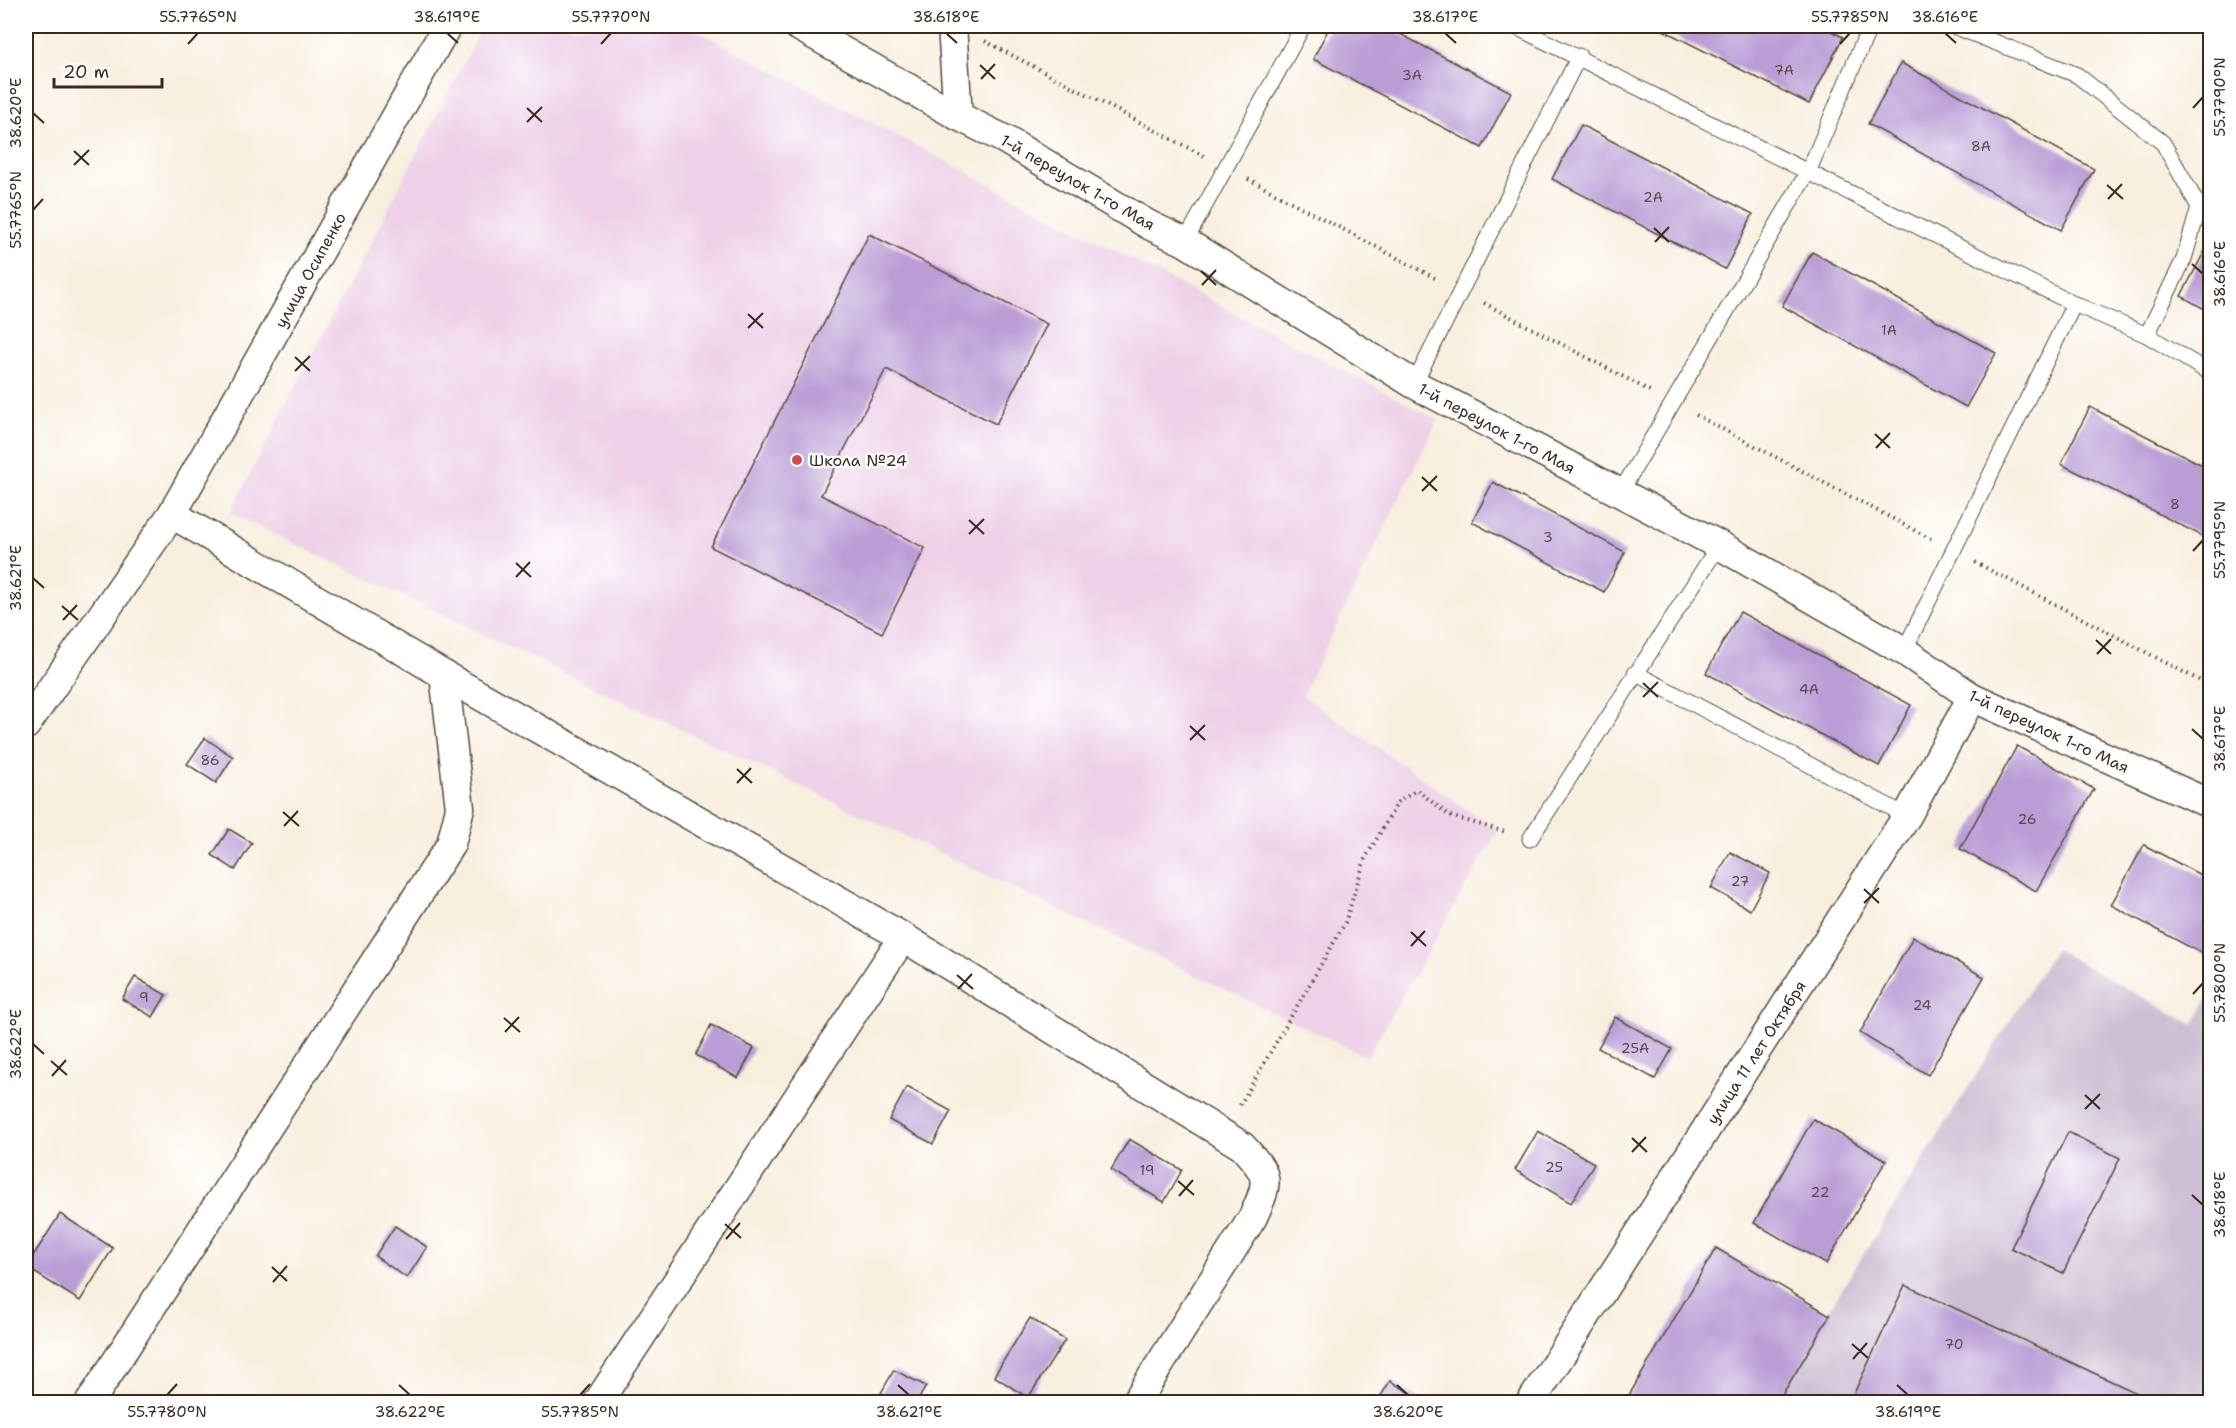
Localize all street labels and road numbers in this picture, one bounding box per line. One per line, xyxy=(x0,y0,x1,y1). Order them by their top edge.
street label: 1-й переулок 1-го Мая xyxy=(997,130,1159,235)
street label: улица Осипенко xyxy=(270,209,351,332)
street label: 1-й переулок 1-го Мая xyxy=(1415,378,1579,479)
street label: 1-й переулок 1-го Мая xyxy=(1965,685,2132,778)
street label: улица 11 лет Октября xyxy=(1702,976,1811,1128)

